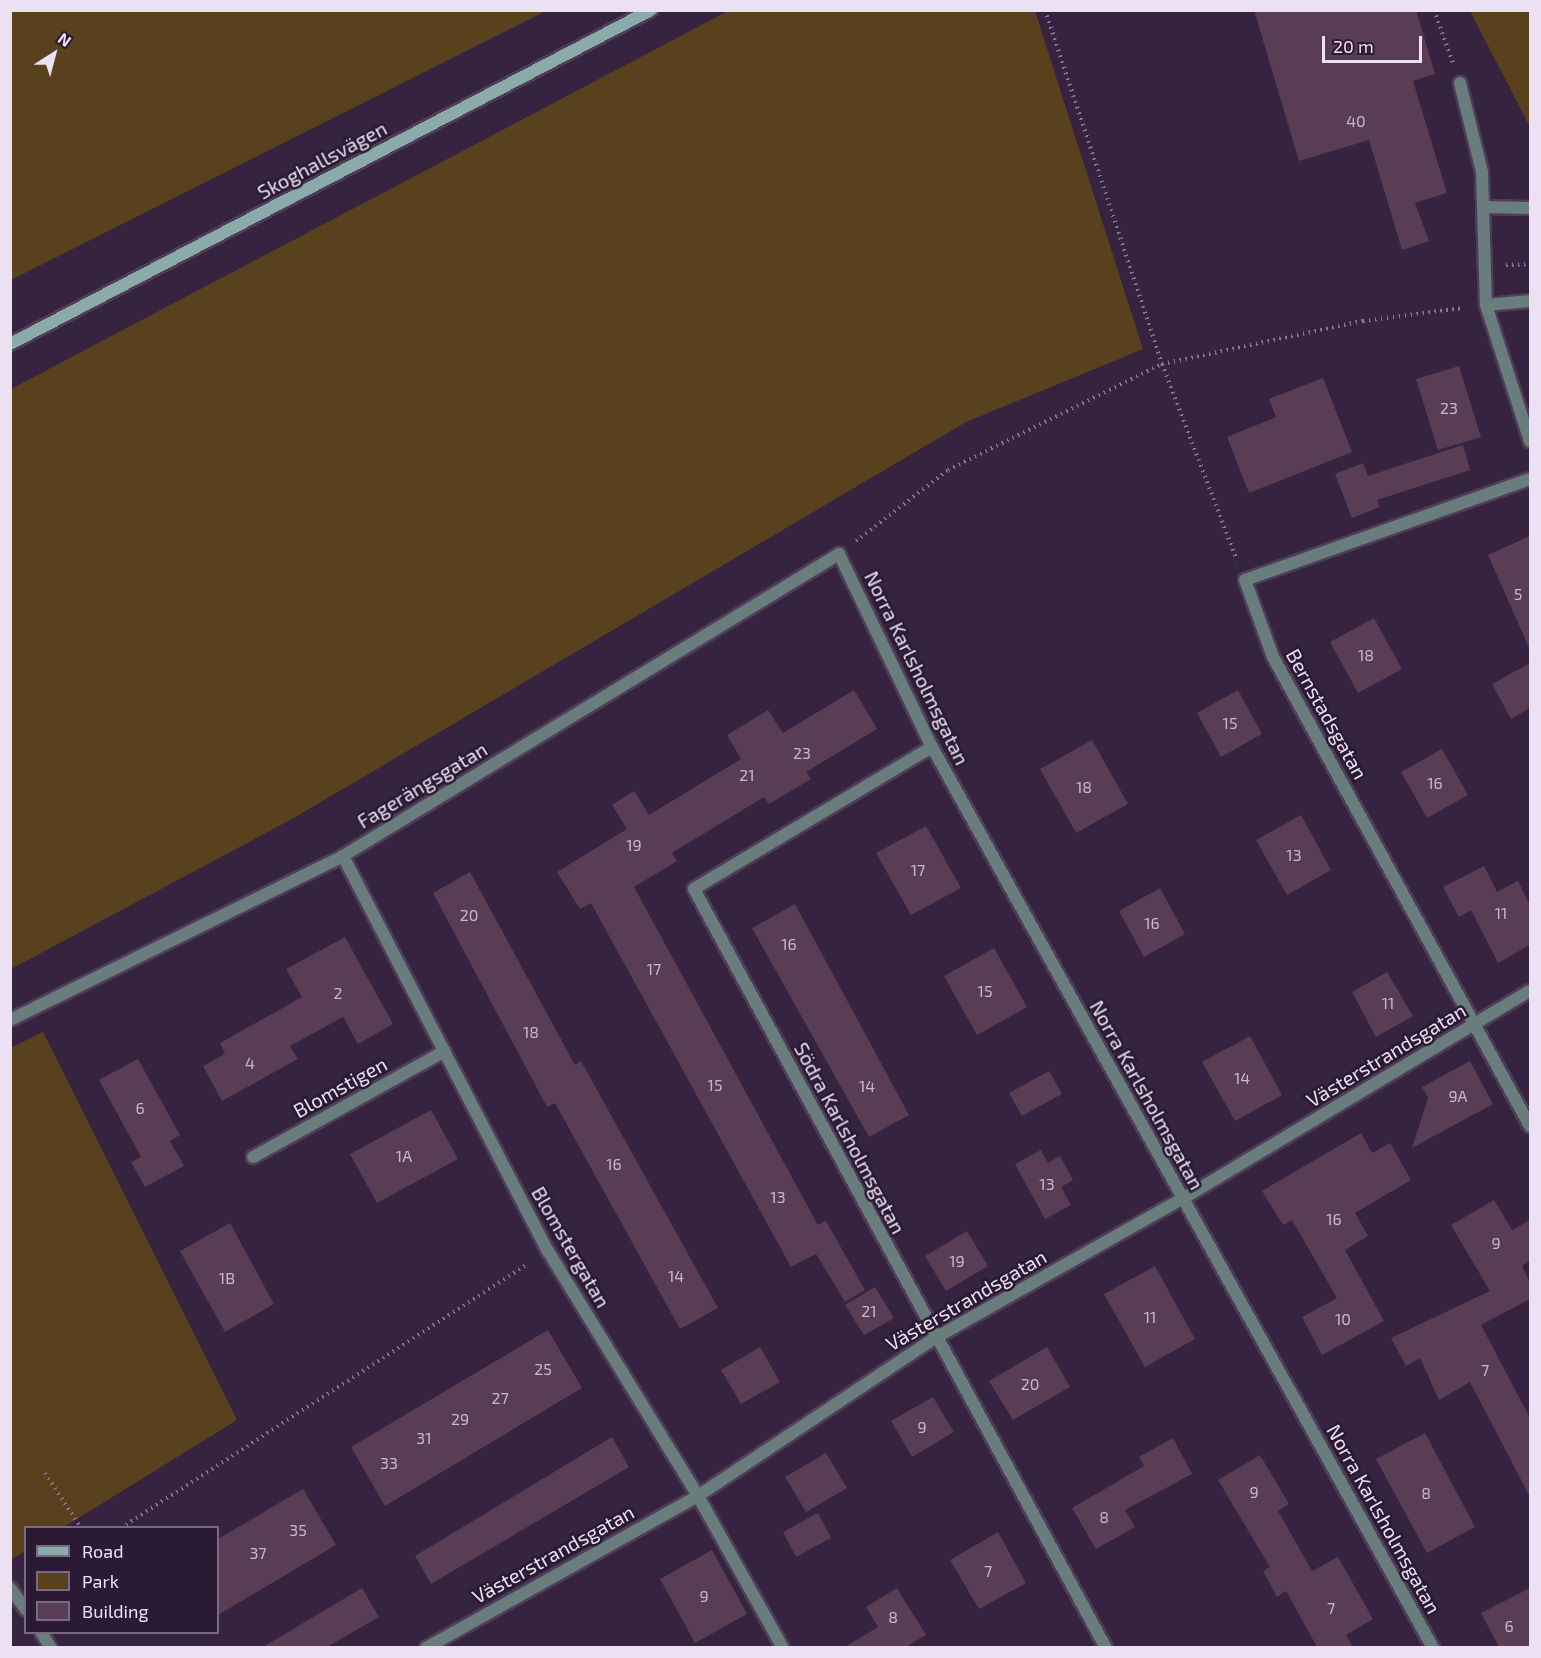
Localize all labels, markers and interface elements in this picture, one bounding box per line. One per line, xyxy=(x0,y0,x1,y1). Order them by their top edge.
north arrow xyxy=(24,24,84,84)
scale bar xyxy=(1325,24,1426,62)
text: N xyxy=(55,28,75,50)
text: 20 m xyxy=(1333,35,1374,57)
house number: 40 xyxy=(1346,111,1366,131)
street label: Skoghallsvägen xyxy=(253,116,391,204)
house number: 23 xyxy=(1440,398,1458,418)
street label: Norra Karlsholmsgatan xyxy=(860,567,974,769)
house number: 5 xyxy=(1514,584,1522,604)
street label: Bernstadsgatan xyxy=(1281,645,1373,783)
house number: 18 xyxy=(1358,645,1374,665)
house number: 15 xyxy=(1223,713,1237,733)
street label: Fagerängsgatan xyxy=(353,737,491,833)
house number: 23 xyxy=(793,743,811,763)
house number: 21 xyxy=(739,765,755,785)
house number: 16 xyxy=(1427,773,1443,793)
house number: 18 xyxy=(1076,777,1092,797)
house number: 19 xyxy=(626,835,642,855)
house number: 13 xyxy=(1286,845,1302,865)
house number: 17 xyxy=(911,860,925,880)
house number: 11 xyxy=(1495,903,1507,923)
house number: 20 xyxy=(460,905,478,925)
house number: 16 xyxy=(1144,913,1160,933)
house number: 16 xyxy=(781,934,797,954)
house number: 17 xyxy=(647,959,661,979)
house number: 15 xyxy=(978,981,992,1001)
house number: 2 xyxy=(334,983,342,1003)
house number: 11 xyxy=(1382,993,1394,1013)
street label: Norra Karlsholmsgatan xyxy=(1085,996,1209,1194)
street label: Västerstrandsgatan xyxy=(1302,998,1470,1112)
house number: 18 xyxy=(523,1022,539,1042)
street label: Södra Karlsholmsgatan xyxy=(789,1038,911,1238)
street label: Blomstigen xyxy=(289,1051,391,1123)
house number: 4 xyxy=(245,1053,255,1073)
house number: 14 xyxy=(1234,1068,1250,1088)
house number: 15 xyxy=(708,1075,722,1095)
house number: 14 xyxy=(859,1076,875,1096)
house number: 9A xyxy=(1448,1086,1468,1106)
house number: 6 xyxy=(135,1098,145,1118)
house number: 1A xyxy=(396,1146,412,1166)
house number: 16 xyxy=(606,1154,622,1174)
house number: 13 xyxy=(1039,1174,1055,1194)
street label: Blomstergatan xyxy=(527,1182,615,1312)
house number: 13 xyxy=(770,1187,786,1207)
house number: 16 xyxy=(1326,1209,1342,1229)
house number: 9 xyxy=(1491,1233,1501,1253)
street label: Västerstrandsgatan xyxy=(881,1244,1051,1356)
house number: 19 xyxy=(949,1251,965,1271)
house number: 14 xyxy=(668,1266,684,1286)
house number: 1B xyxy=(219,1268,235,1288)
house number: 21 xyxy=(861,1301,877,1321)
house number: 11 xyxy=(1144,1307,1156,1327)
house number: 10 xyxy=(1335,1309,1351,1329)
house number: 25 xyxy=(534,1359,552,1379)
house number: 7 xyxy=(1481,1360,1489,1380)
house number: 20 xyxy=(1021,1374,1039,1394)
house number: 27 xyxy=(491,1388,509,1408)
house number: 29 xyxy=(451,1409,469,1429)
house number: 9 xyxy=(917,1417,927,1437)
street label: Norra Karlsholmsgatan xyxy=(1322,1420,1446,1618)
house number: 31 xyxy=(416,1428,432,1448)
house number: 33 xyxy=(380,1453,398,1473)
house number: 9 xyxy=(1249,1482,1259,1502)
house number: 8 xyxy=(1421,1483,1431,1503)
street label: Västerstrandsgatan xyxy=(468,1500,638,1608)
house number: 8 xyxy=(1099,1507,1109,1527)
house number: 35 xyxy=(289,1520,307,1540)
legend xyxy=(24,1526,219,1634)
text: Road xyxy=(82,1540,123,1562)
house number: 37 xyxy=(249,1543,267,1563)
house number: 7 xyxy=(984,1561,992,1581)
text: Park xyxy=(82,1570,119,1592)
house number: 9 xyxy=(699,1586,709,1606)
house number: 7 xyxy=(1327,1598,1335,1618)
text: Building xyxy=(82,1600,149,1622)
house number: 8 xyxy=(888,1607,898,1627)
house number: 6 xyxy=(1504,1616,1514,1636)

